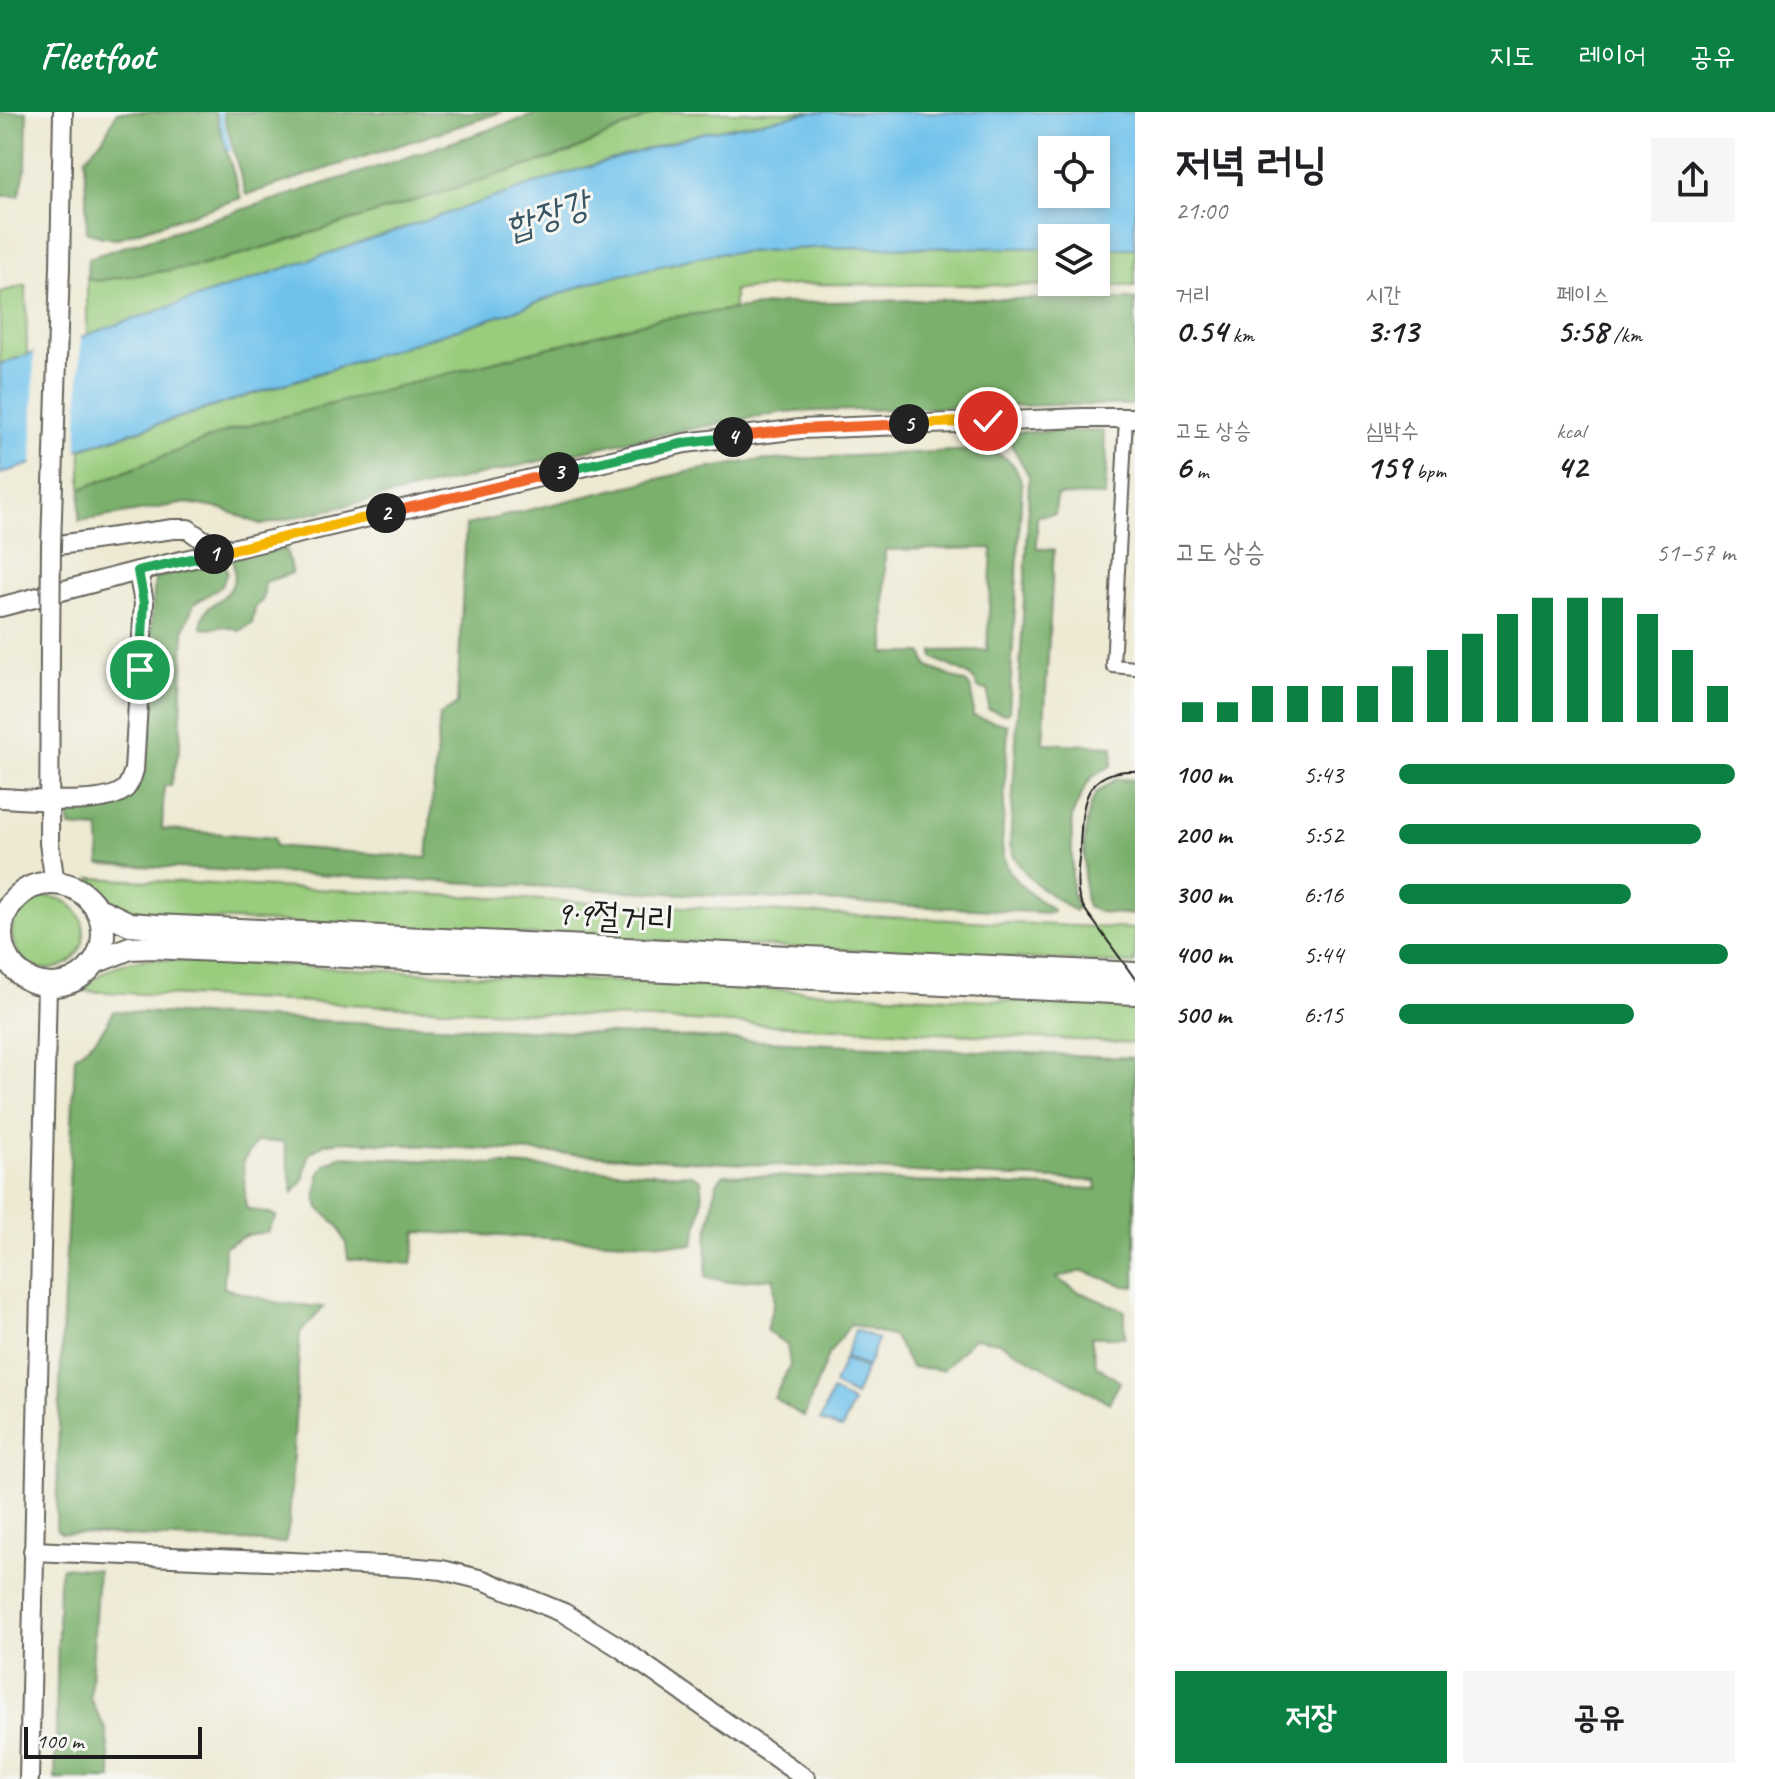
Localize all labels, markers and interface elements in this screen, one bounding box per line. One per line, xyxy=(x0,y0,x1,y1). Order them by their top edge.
text: Fleetfoot xyxy=(40,33,155,80)
text: 지도 xyxy=(1489,38,1534,73)
text: 레이어 xyxy=(1578,38,1646,73)
text: 공유 xyxy=(1690,38,1735,73)
map controls xyxy=(1038,136,1110,296)
button: locate xyxy=(1038,136,1110,208)
text: 저녁 러닝 xyxy=(1175,136,1327,191)
button: share xyxy=(1651,138,1735,222)
water label: 합장강 xyxy=(499,178,600,250)
text: 21:00 xyxy=(1175,194,1227,227)
button: layers xyxy=(1038,224,1110,296)
text: 거리 xyxy=(1175,281,1210,309)
text: 시간 xyxy=(1366,281,1401,309)
text: 페이스 xyxy=(1556,281,1609,309)
text: 0.54 xyxy=(1175,309,1227,352)
text: 3:13 xyxy=(1366,309,1418,352)
text: 5:58 xyxy=(1556,309,1608,352)
text: km xyxy=(1227,321,1254,349)
text: /km xyxy=(1608,321,1642,349)
pin xyxy=(954,387,1022,455)
icon: check xyxy=(966,399,1010,443)
pin: 5 xyxy=(889,404,929,444)
text: 5 xyxy=(904,410,914,438)
pin: 4 xyxy=(713,417,753,457)
text: 고도 상승 xyxy=(1175,417,1251,445)
text: 심박수 xyxy=(1366,417,1419,445)
text: kcal xyxy=(1556,417,1585,445)
text: 4 xyxy=(728,423,738,451)
text: 6 xyxy=(1175,445,1191,488)
text: 159 xyxy=(1366,445,1411,488)
text: 42 xyxy=(1556,445,1587,488)
pin: 3 xyxy=(539,452,579,492)
text: m xyxy=(1191,457,1209,485)
text: bpm xyxy=(1411,457,1446,485)
text: 3 xyxy=(554,458,564,486)
pin: 2 xyxy=(366,493,406,533)
text: 2 xyxy=(381,499,391,527)
pin: 1 xyxy=(194,534,234,574)
text: 고도 상승 xyxy=(1175,536,1265,569)
text: 51–57 m xyxy=(1656,536,1735,569)
text: 1 xyxy=(209,540,219,568)
pin xyxy=(106,636,174,704)
icon: arrive xyxy=(118,648,162,692)
text: 100 m xyxy=(1175,758,1231,791)
text: 5:43 xyxy=(1303,758,1343,791)
text: 200 m xyxy=(1175,818,1231,851)
text: 5:52 xyxy=(1303,818,1343,851)
text: 300 m xyxy=(1175,878,1231,911)
text: 6:16 xyxy=(1303,878,1343,911)
street label: 9·9절거리 xyxy=(554,891,676,940)
text: 400 m xyxy=(1175,938,1231,971)
text: 5:44 xyxy=(1303,938,1343,971)
text: 500 m xyxy=(1175,998,1231,1031)
text: 6:15 xyxy=(1303,998,1343,1031)
button: 저장 xyxy=(1175,1671,1447,1763)
button: 공유 xyxy=(1463,1671,1735,1763)
scale bar xyxy=(24,1723,202,1759)
text: 100 m xyxy=(36,1727,83,1755)

